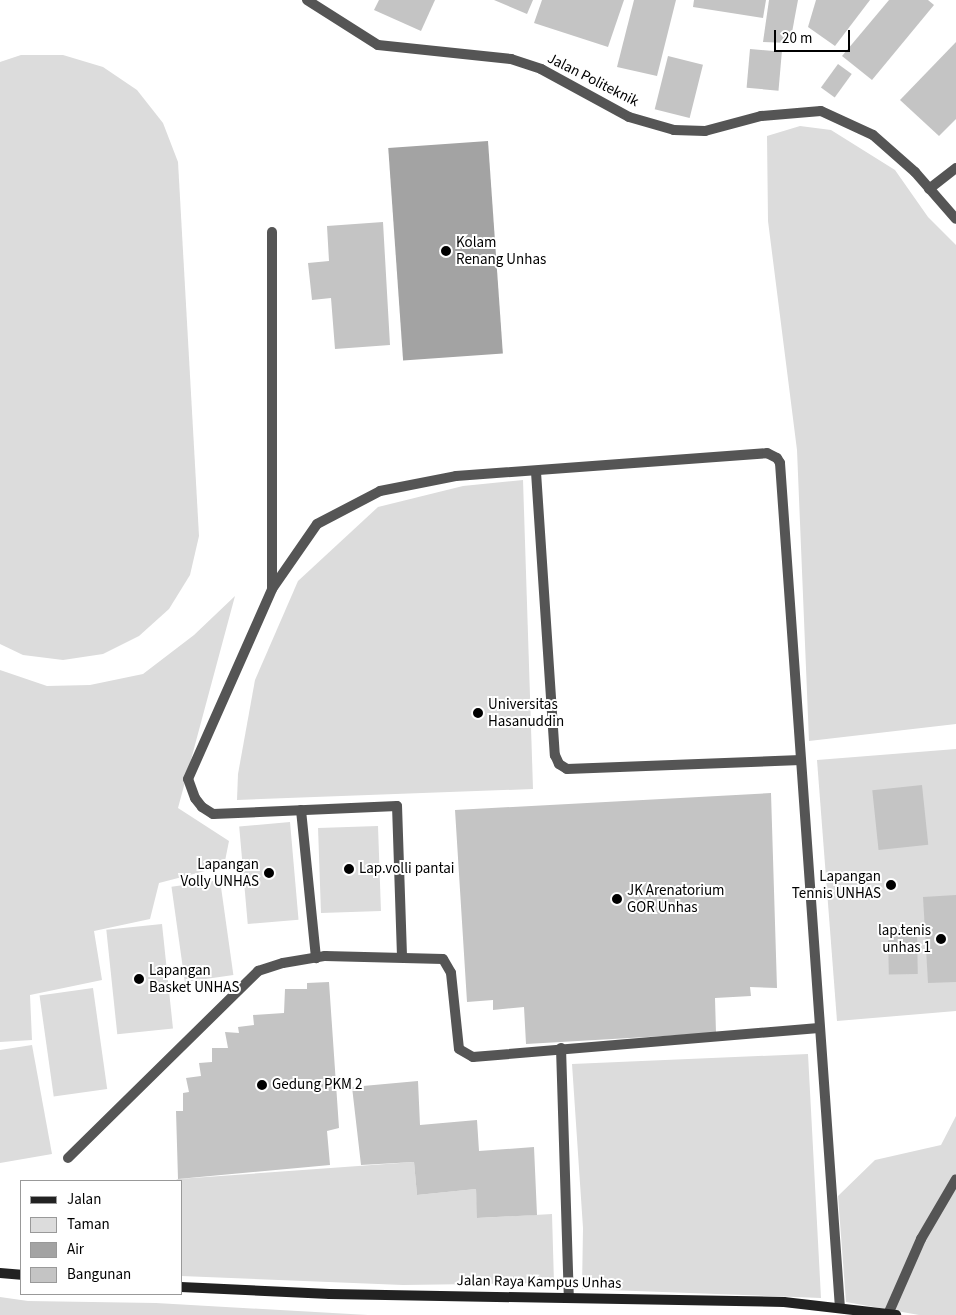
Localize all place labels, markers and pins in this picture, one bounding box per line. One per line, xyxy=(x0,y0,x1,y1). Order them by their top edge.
place label: Kolam Renang Unhas xyxy=(456,233,546,268)
marker: Kolam Renang Unhas xyxy=(440,245,452,257)
place label: Universitas Hasanuddin xyxy=(488,695,564,730)
marker: Universitas Hasanuddin xyxy=(472,707,484,719)
place label: Lapangan Volly UNHAS xyxy=(180,855,259,890)
place label: Lap.volli pantai xyxy=(359,860,455,878)
marker: Lap.volli pantai xyxy=(343,863,355,875)
marker: Lapangan Volly UNHAS xyxy=(263,867,275,879)
place label: Lapangan Tennis UNHAS xyxy=(792,867,881,902)
marker: Lapangan Tennis UNHAS xyxy=(885,879,897,891)
place label: JK Arenatorium GOR Unhas xyxy=(627,881,725,916)
marker: JK Arenatorium GOR Unhas xyxy=(611,893,623,905)
place label: lap.tenis unhas 1 xyxy=(878,921,931,956)
marker: lap.tenis unhas 1 xyxy=(935,933,947,945)
place label: Lapangan Basket UNHAS xyxy=(149,961,239,996)
marker: Lapangan Basket UNHAS xyxy=(133,973,145,985)
place label: Gedung PKM 2 xyxy=(272,1076,362,1094)
marker: Gedung PKM 2 xyxy=(256,1079,268,1091)

